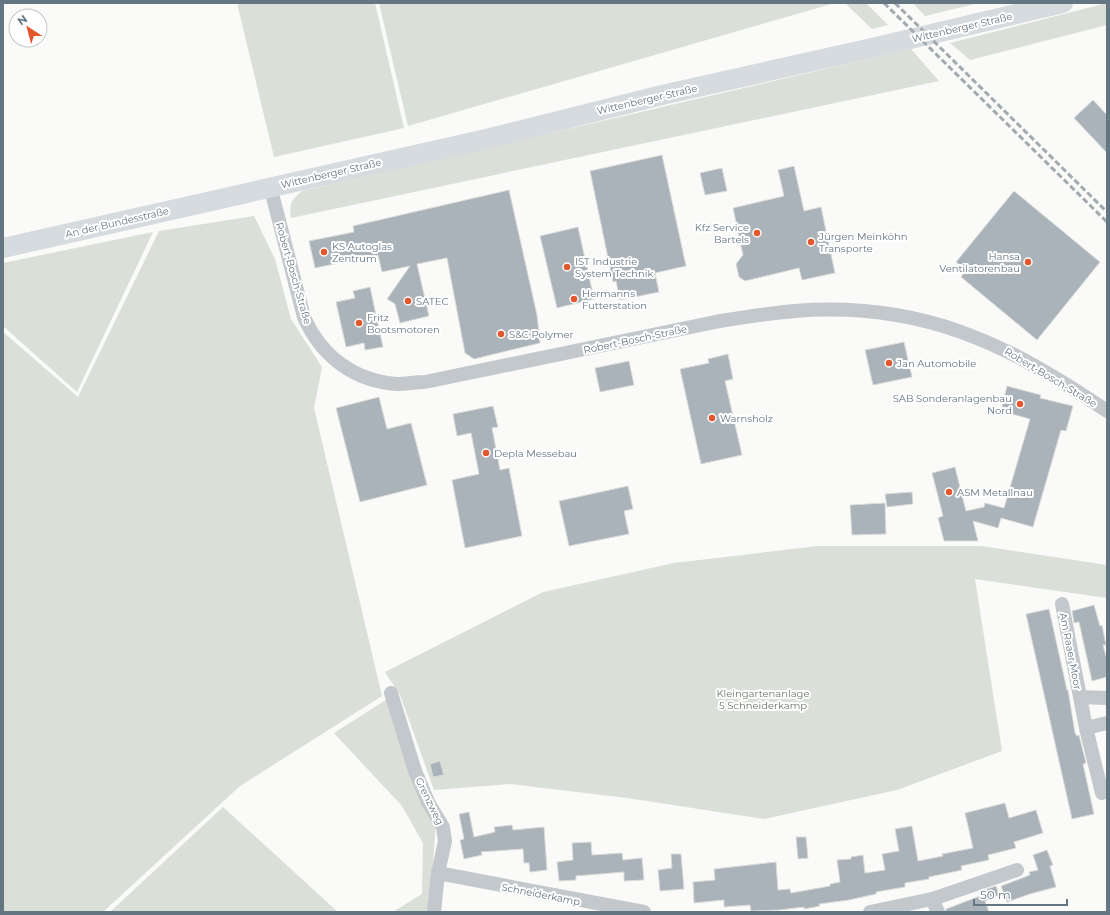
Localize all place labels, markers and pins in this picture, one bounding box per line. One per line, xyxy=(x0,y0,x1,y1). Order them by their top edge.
place label: Kfz Service Bartels xyxy=(695,221,749,246)
marker: Kfz Service Bartels xyxy=(752,228,762,238)
place label: Jürgen Meinköhn Transporte xyxy=(818,230,907,255)
marker: Jürgen Meinköhn Transporte xyxy=(806,237,816,247)
place label: KS Autoglas Zentrum xyxy=(332,240,392,265)
marker: KS Autoglas Zentrum xyxy=(319,247,329,257)
place label: Hansa Ventilatorenbau xyxy=(939,250,1020,275)
place label: IST Industrie System Technik xyxy=(575,255,654,280)
marker: Hansa Ventilatorenbau xyxy=(1023,257,1033,267)
marker: IST Industrie System Technik xyxy=(562,262,572,272)
place label: Hermanns Futterstation xyxy=(582,287,647,312)
marker: Hermanns Futterstation xyxy=(569,294,579,304)
place label: SATEC xyxy=(416,295,448,308)
marker: SATEC xyxy=(403,296,413,306)
place label: Fritz Bootsmotoren xyxy=(367,311,440,336)
marker: Fritz Bootsmotoren xyxy=(354,318,364,328)
place label: S&C Polymer xyxy=(509,328,574,341)
marker: S&C Polymer xyxy=(496,329,506,339)
place label: Jan Automobile xyxy=(896,357,976,370)
marker: Jan Automobile xyxy=(884,358,894,368)
place label: SAB Sonderanlagenbau Nord xyxy=(893,392,1012,417)
marker: SAB Sonderanlagenbau Nord xyxy=(1015,399,1025,409)
place label: Warnsholz xyxy=(720,412,773,425)
marker: Warnsholz xyxy=(707,413,717,423)
place label: Depla Messebau xyxy=(494,447,577,460)
marker: Depla Messebau xyxy=(481,448,491,458)
place label: ASM Metallnau xyxy=(957,486,1033,499)
marker: ASM Metallnau xyxy=(944,487,954,497)

